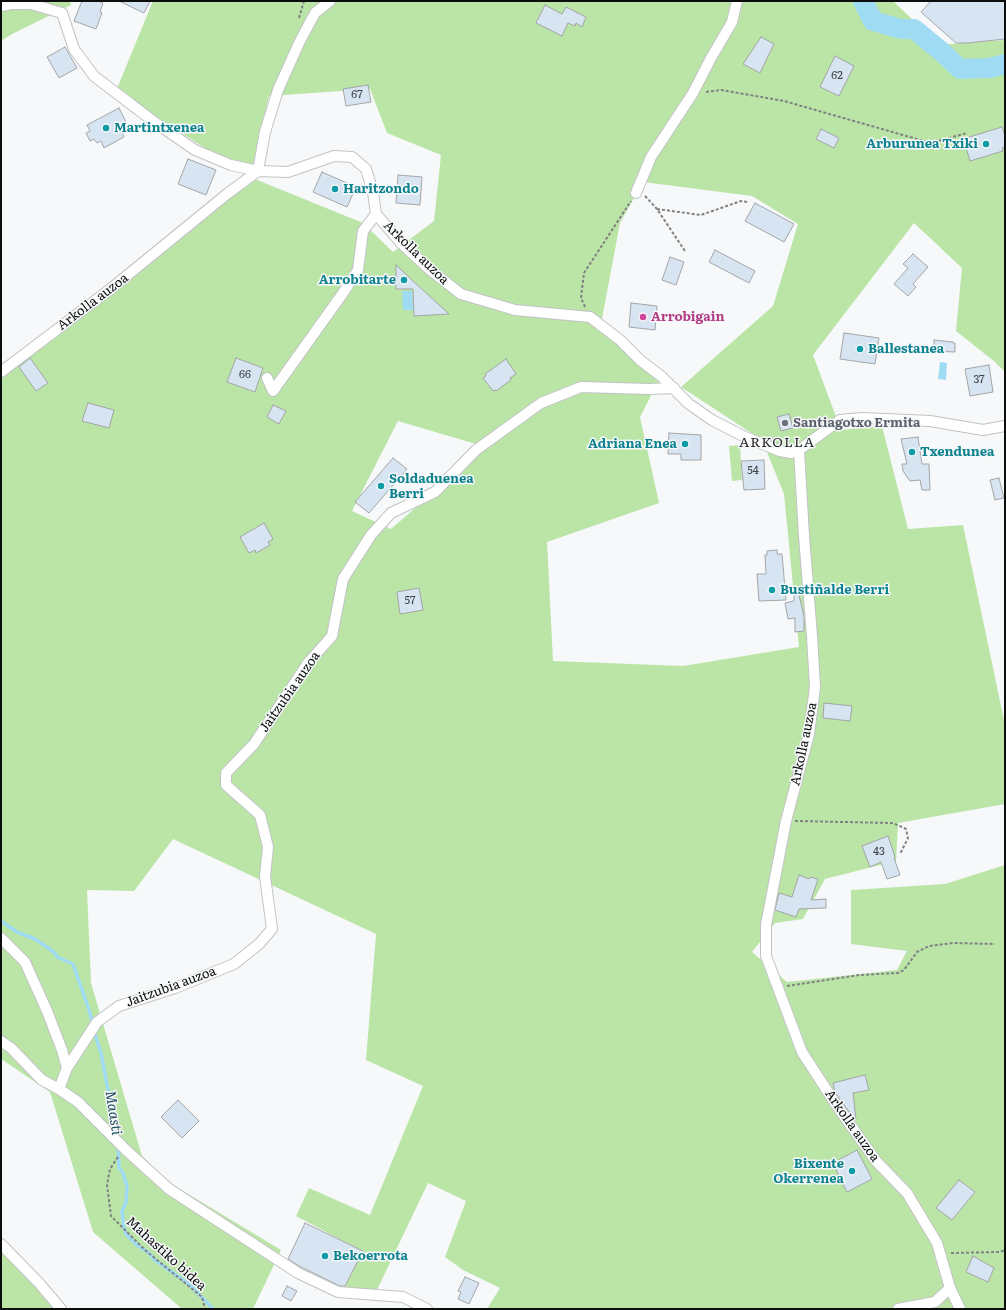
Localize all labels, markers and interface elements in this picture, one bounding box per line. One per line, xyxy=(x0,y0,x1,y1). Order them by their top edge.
house number: 62 xyxy=(831,69,843,83)
house number: 67 xyxy=(351,88,363,102)
place label: Martintxenea xyxy=(114,120,205,136)
marker: Martintxenea xyxy=(101,123,111,133)
place label: Arburunea Txiki xyxy=(866,136,978,152)
marker: Arburunea Txiki xyxy=(981,139,991,149)
place label: Haritzondo xyxy=(343,181,419,197)
marker: Haritzondo xyxy=(330,184,340,194)
street label: Arkolla auzoa xyxy=(380,218,452,288)
street label: Arkolla auzoa xyxy=(55,270,131,334)
place label: Arrobitarte xyxy=(319,272,396,288)
marker: Arrobitarte xyxy=(399,275,409,285)
place label: Arrobigain xyxy=(651,309,725,325)
marker: Arrobigain xyxy=(638,312,648,322)
place label: Ballestanea xyxy=(868,341,944,357)
marker: Ballestanea xyxy=(855,344,865,354)
house number: 66 xyxy=(239,368,251,382)
house number: 37 xyxy=(973,373,985,387)
place label: Santiagotxo Ermita xyxy=(793,415,921,431)
marker: Santiagotxo Ermita xyxy=(780,418,790,428)
district label: ARKOLLA xyxy=(739,435,815,451)
place label: Adriana Enea xyxy=(588,436,677,452)
marker: Adriana Enea xyxy=(680,439,690,449)
place label: Txendunea xyxy=(920,444,995,460)
marker: Txendunea xyxy=(907,447,917,457)
house number: 54 xyxy=(747,464,759,478)
place label: Soldaduenea Berri xyxy=(389,471,474,502)
marker: Soldaduenea Berri xyxy=(376,481,386,491)
place label: Bustiñalde Berri xyxy=(780,582,889,598)
marker: Bustiñalde Berri xyxy=(767,585,777,595)
house number: 57 xyxy=(404,594,416,608)
street label: Jaitzubia auzoa xyxy=(256,649,324,735)
street label: Arkolla auzoa xyxy=(788,701,820,787)
house number: 43 xyxy=(873,845,885,859)
street label: Jaitzubia auzoa xyxy=(124,963,218,1011)
street label: Arkolla auzoa xyxy=(821,1087,883,1165)
water label: Maasti xyxy=(101,1090,125,1136)
place label: Bixente Okerrenea xyxy=(773,1156,844,1187)
marker: Bixente Okerrenea xyxy=(847,1166,857,1176)
street label: Mahastiko bidea xyxy=(123,1214,209,1294)
place label: Bekoerrota xyxy=(333,1248,408,1264)
marker: Bekoerrota xyxy=(320,1251,330,1261)

